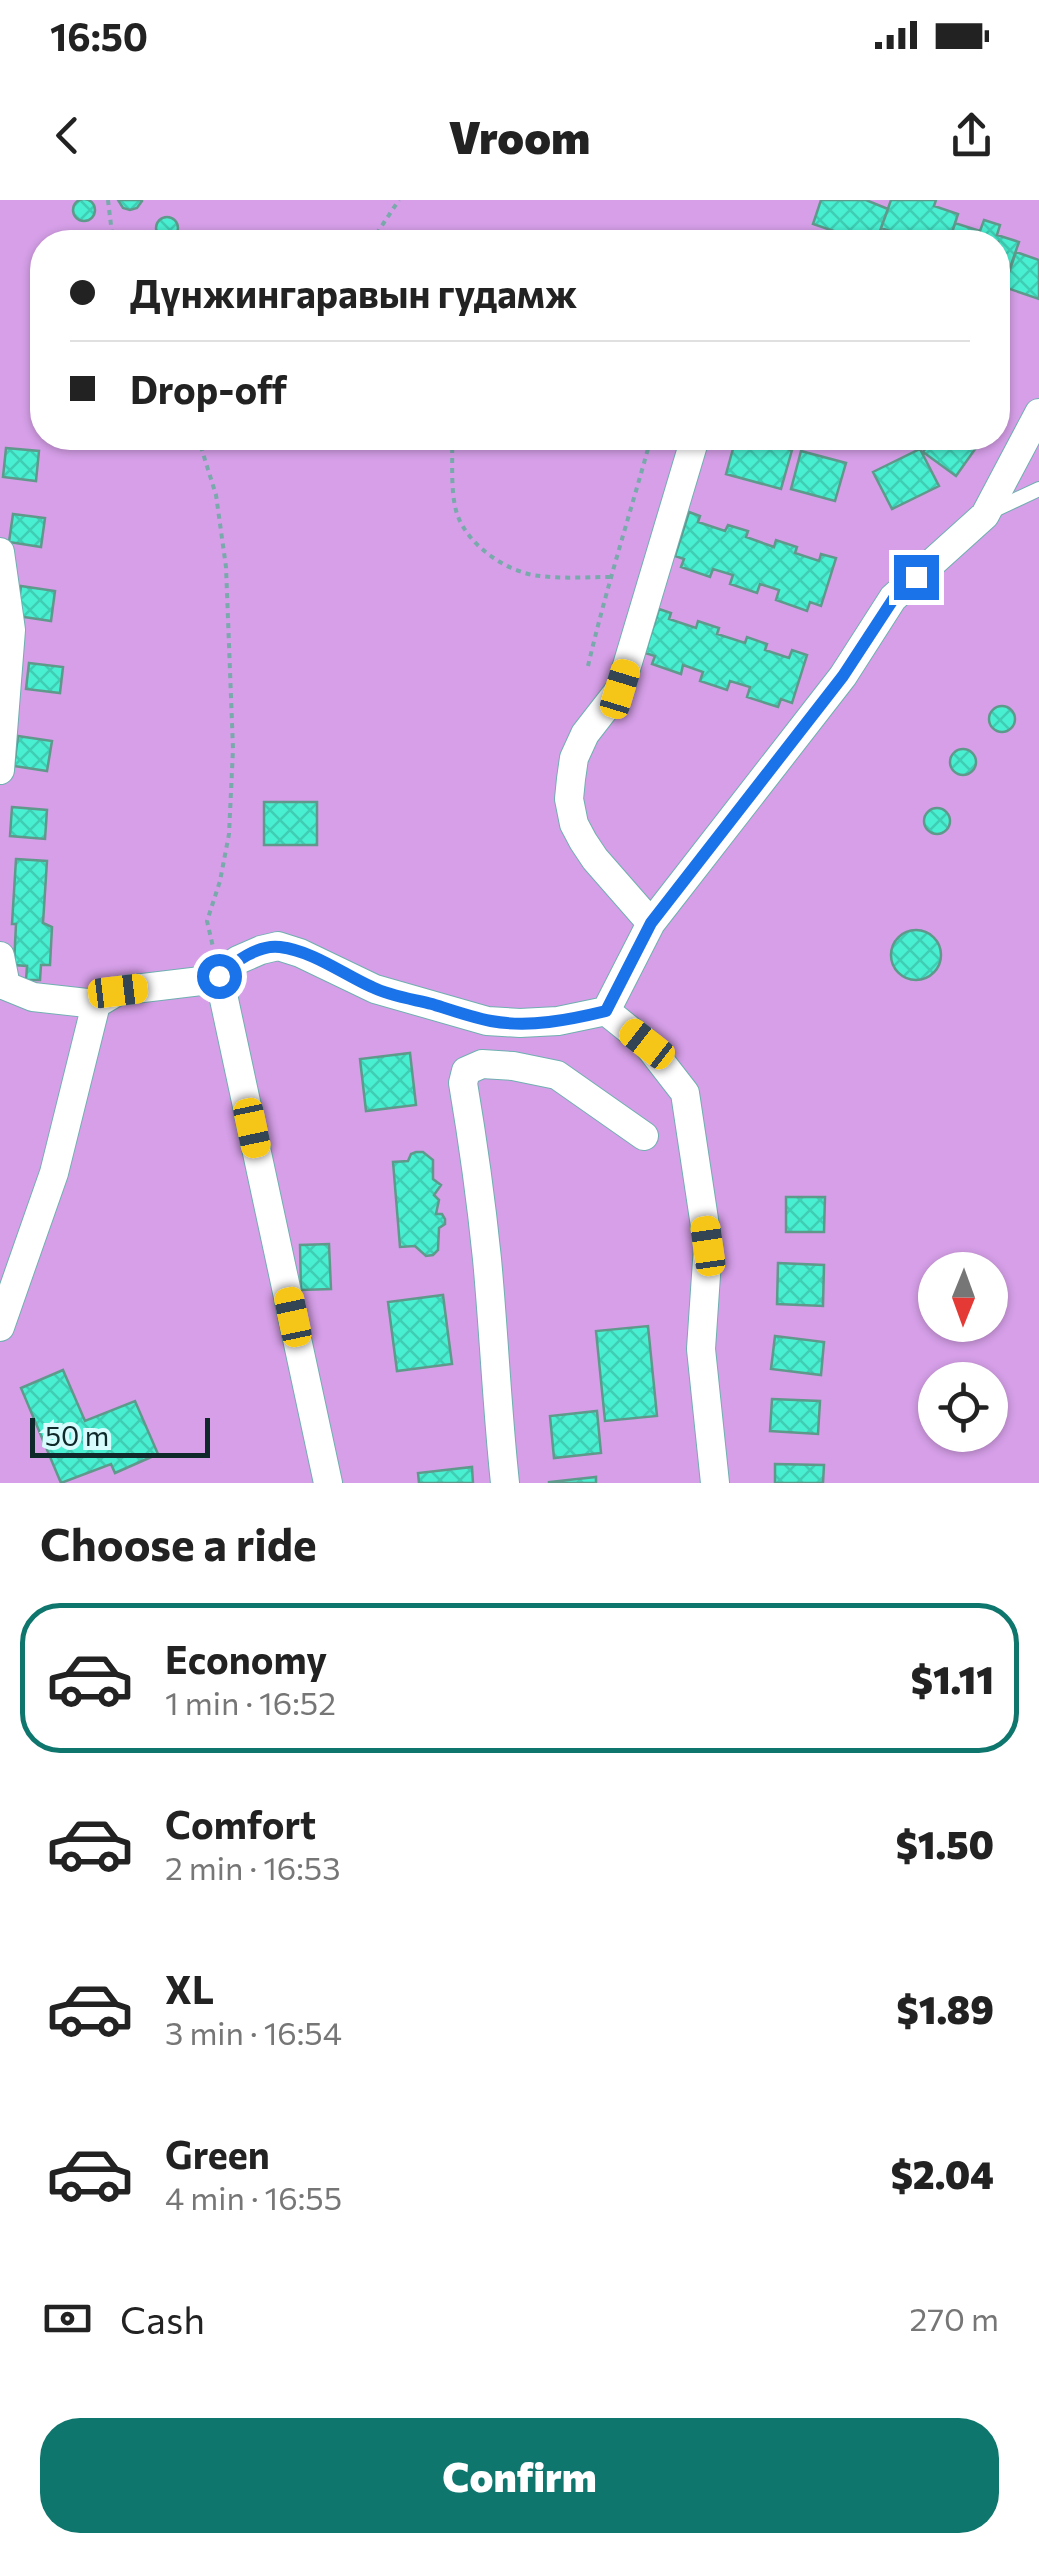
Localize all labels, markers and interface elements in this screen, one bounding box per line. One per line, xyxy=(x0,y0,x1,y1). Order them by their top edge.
text: 16:50 xyxy=(50,12,148,59)
icon: back xyxy=(40,108,95,163)
text: Vroom xyxy=(449,108,590,163)
icon: share xyxy=(944,108,999,163)
text: Дүнжингаравын гудамж xyxy=(130,269,577,316)
text: Drop-off xyxy=(130,365,287,412)
route end xyxy=(894,555,939,600)
car xyxy=(597,656,643,722)
route start xyxy=(197,954,242,999)
car xyxy=(86,972,150,1010)
car xyxy=(614,1014,680,1074)
car xyxy=(231,1096,273,1160)
car xyxy=(689,1214,727,1278)
north arrow xyxy=(918,1252,1008,1342)
map controls xyxy=(918,1252,1008,1452)
car xyxy=(272,1285,314,1349)
button: locate xyxy=(918,1362,1008,1452)
scale bar xyxy=(30,1413,210,1458)
text: 50 m xyxy=(45,1418,109,1452)
text: Choose a ride xyxy=(40,1515,317,1570)
icon: car xyxy=(45,1633,135,1723)
text: Economy xyxy=(165,1635,327,1682)
text: $1.11 xyxy=(911,1655,994,1702)
text: 1 min · 16:52 xyxy=(165,1682,336,1722)
icon: car xyxy=(45,1798,135,1888)
text: Comfort xyxy=(165,1800,316,1847)
text: $1.50 xyxy=(896,1820,994,1867)
text: 2 min · 16:53 xyxy=(165,1847,340,1887)
icon: car xyxy=(45,1963,135,2053)
text: XL xyxy=(165,1965,214,2012)
text: $1.89 xyxy=(897,1985,994,2032)
text: 3 min · 16:54 xyxy=(165,2012,342,2052)
icon: car xyxy=(45,2128,135,2218)
text: Green xyxy=(165,2130,270,2177)
text: $2.04 xyxy=(891,2150,994,2197)
text: 4 min · 16:55 xyxy=(165,2177,342,2217)
icon: cash xyxy=(40,2291,95,2346)
text: Cash xyxy=(120,2295,205,2342)
text: 270 m xyxy=(910,2298,999,2338)
button: Confirm xyxy=(40,2418,999,2533)

